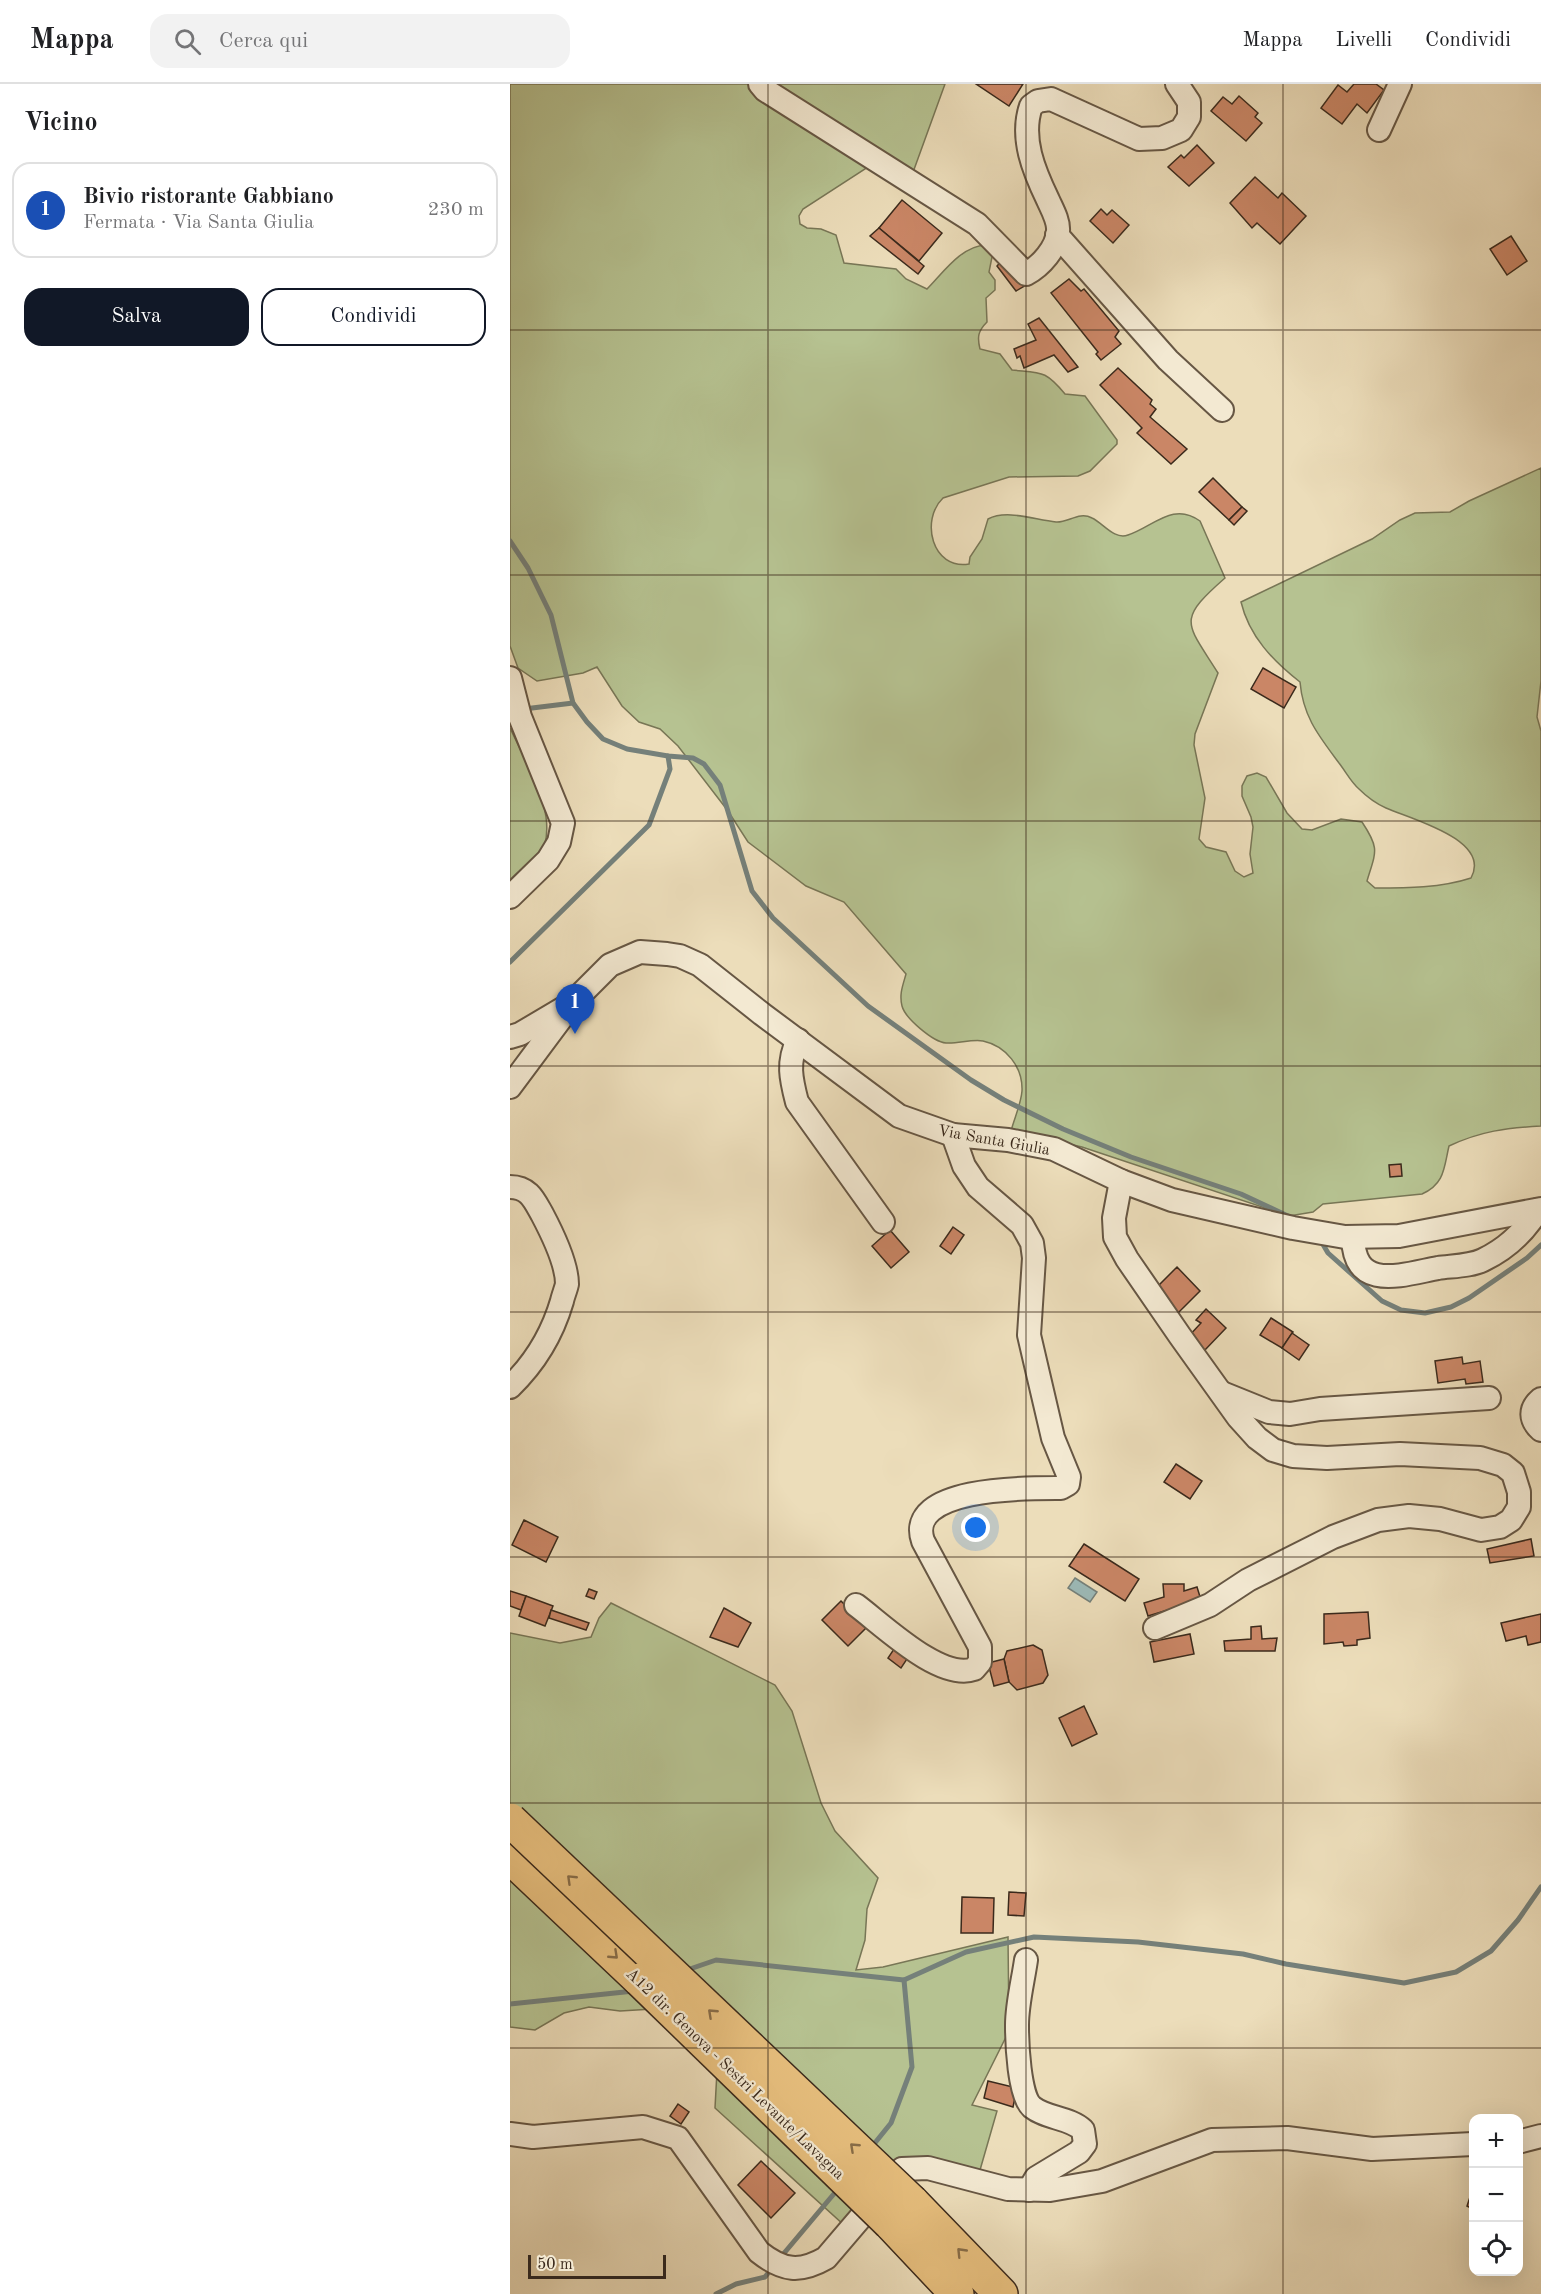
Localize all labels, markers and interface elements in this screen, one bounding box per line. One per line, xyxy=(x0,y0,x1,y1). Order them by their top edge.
search box xyxy=(150,14,570,68)
icon: search xyxy=(171,25,204,58)
text: Mappa xyxy=(30,27,114,55)
text: Cerca qui xyxy=(219,30,308,52)
text: Mappa xyxy=(1242,30,1303,51)
text: Livelli xyxy=(1336,30,1392,51)
text: Condividi xyxy=(1425,30,1511,51)
text: Vicino xyxy=(24,110,98,136)
text: Bivio ristorante Gabbiano xyxy=(83,186,334,208)
text: 1 xyxy=(40,200,51,220)
text: 230 m xyxy=(428,200,484,220)
text: Fermata · Via Santa Giulia xyxy=(83,213,314,233)
button: Salva xyxy=(24,288,249,346)
button: Condividi xyxy=(261,288,486,346)
pin: 1 xyxy=(556,984,594,1034)
street label: Via Santa Giulia xyxy=(936,1123,1051,1159)
your location xyxy=(961,1513,990,1542)
one-way arrow xyxy=(568,1875,579,1886)
one-way arrow xyxy=(607,1948,617,1959)
street label: A12 dir. Genova - Sestri Levante/Lavagna xyxy=(623,1966,847,2183)
one-way arrow xyxy=(709,2009,719,2020)
map controls xyxy=(1469,2114,1523,2276)
button: + xyxy=(1469,2114,1523,2168)
one-way arrow xyxy=(850,2143,861,2154)
button: − xyxy=(1469,2168,1523,2222)
button: locate xyxy=(1469,2222,1523,2276)
one-way arrow xyxy=(957,2248,968,2259)
scale bar xyxy=(528,2252,666,2280)
text: 50 m xyxy=(537,2257,573,2273)

